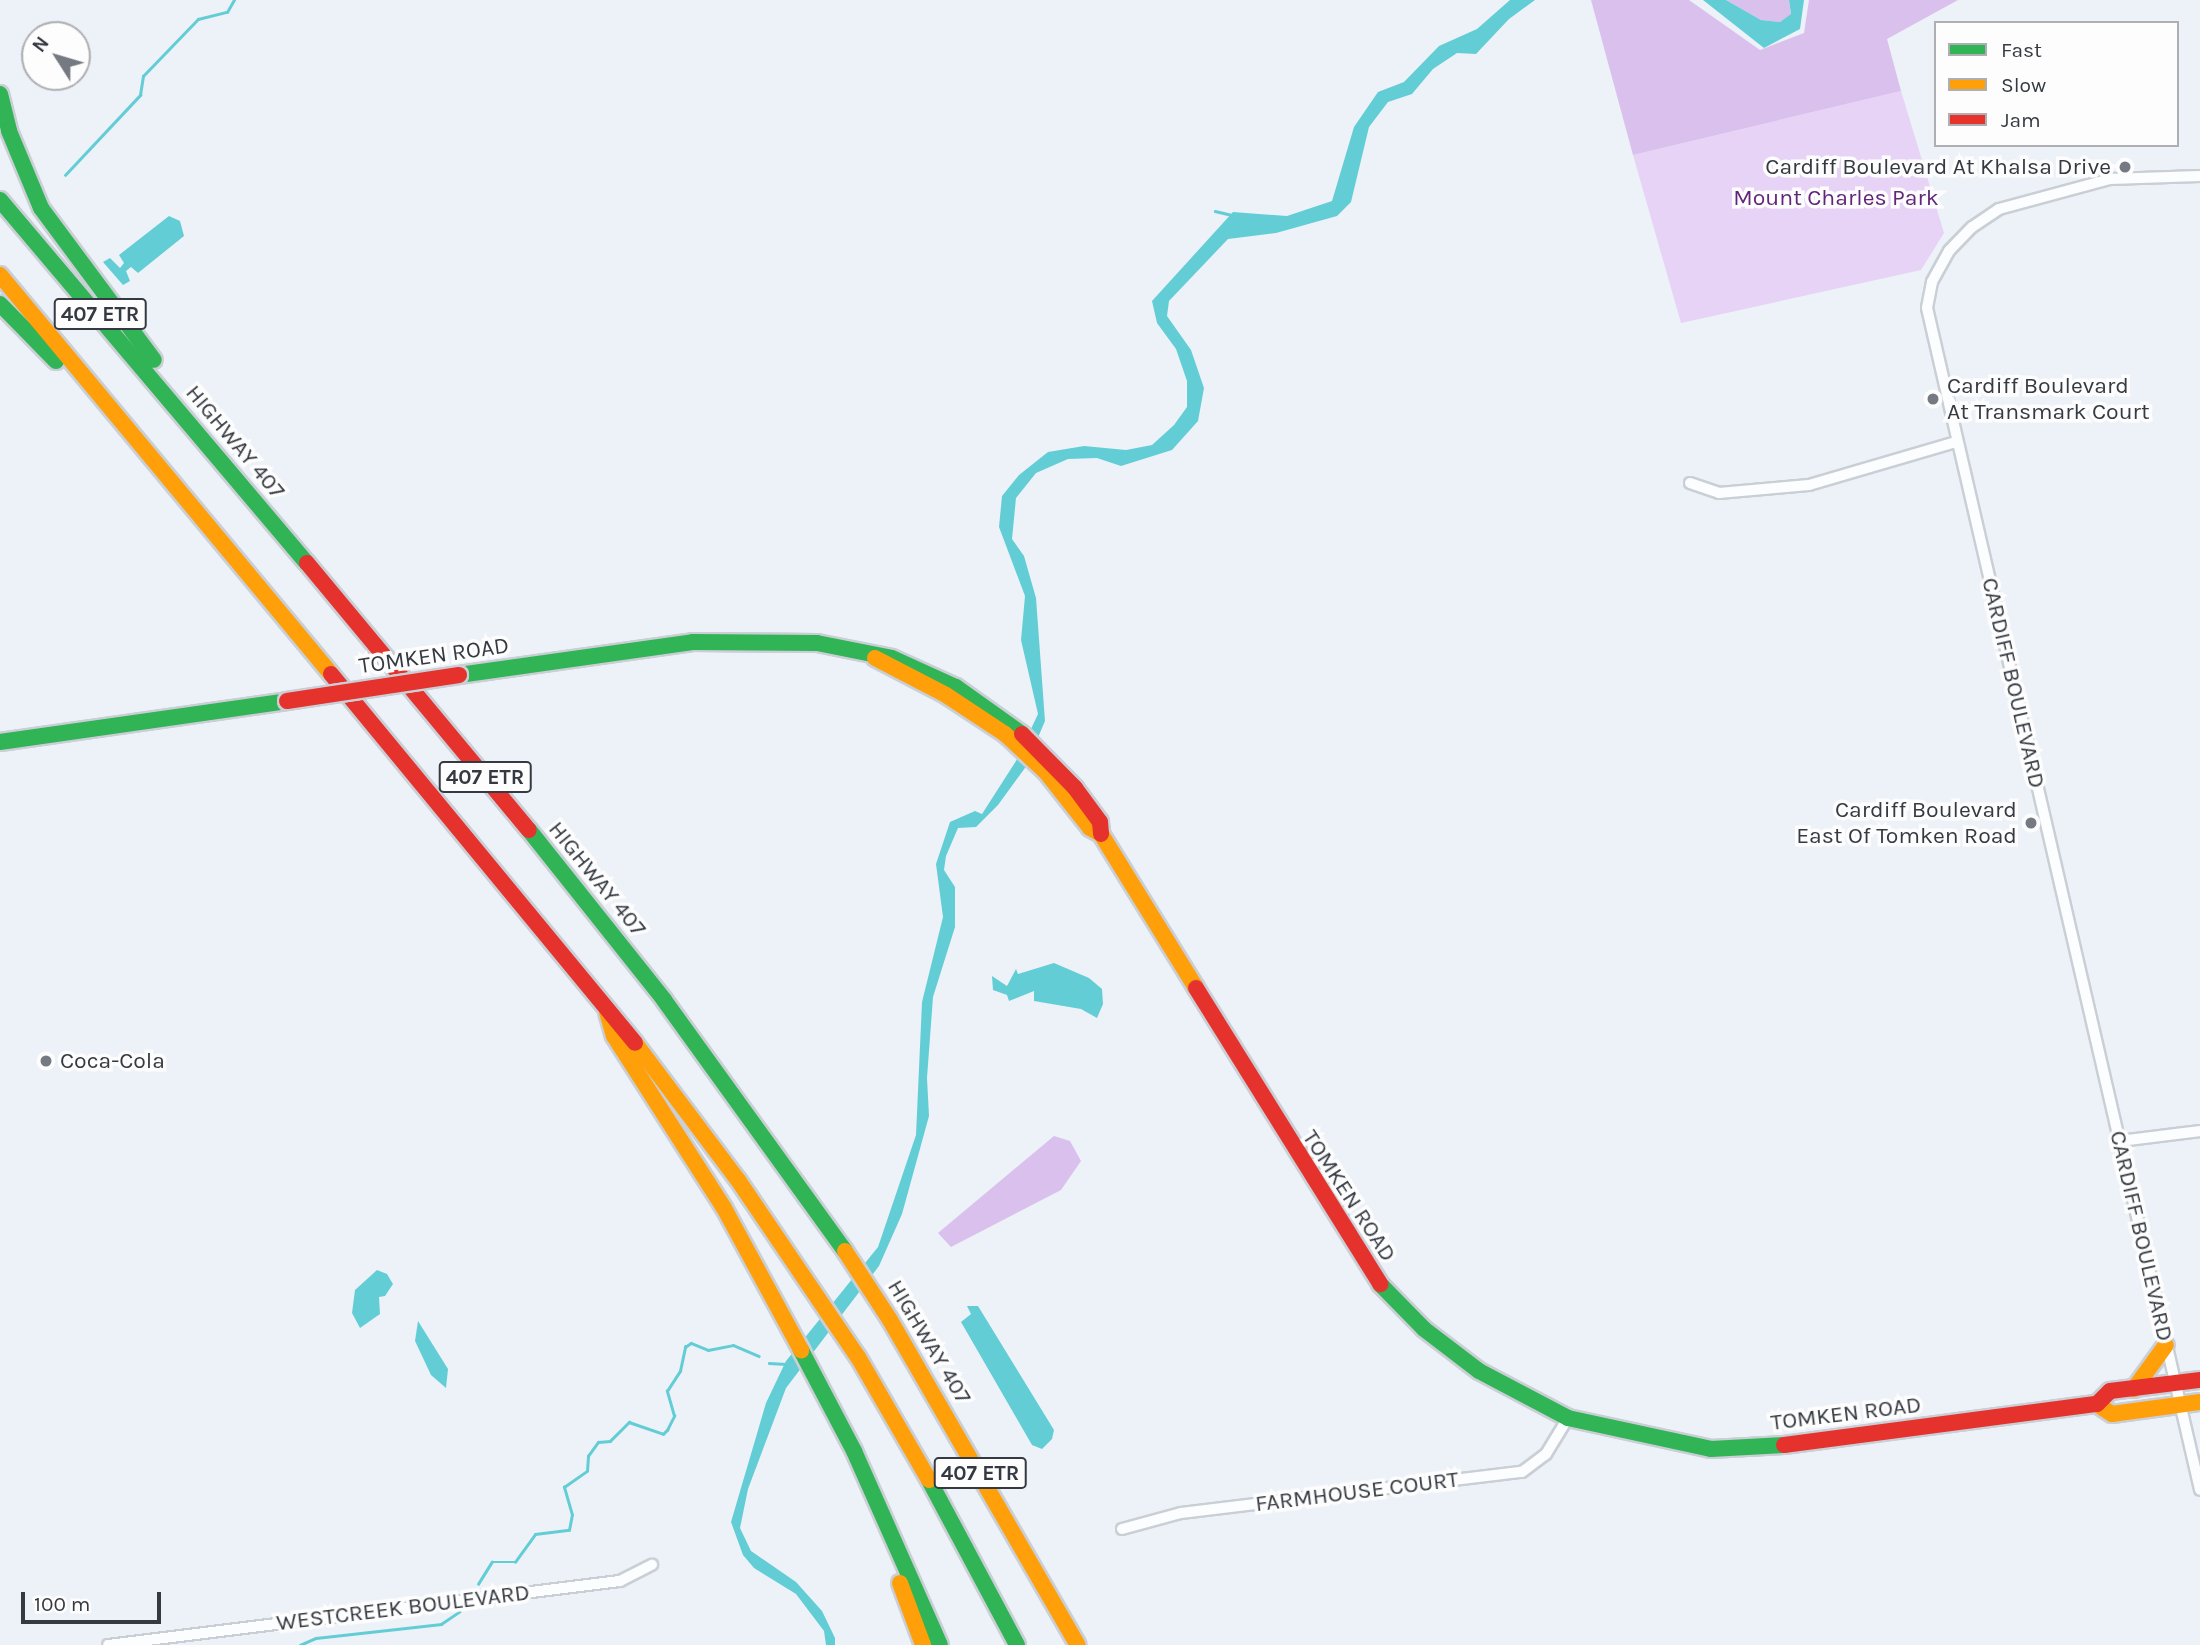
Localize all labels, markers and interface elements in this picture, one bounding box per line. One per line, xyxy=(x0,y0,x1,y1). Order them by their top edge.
north arrow xyxy=(21,21,91,91)
legend xyxy=(1934,21,2179,147)
text: N xyxy=(28,33,54,57)
text: Fast xyxy=(2001,38,2042,62)
text: Slow xyxy=(2001,73,2046,97)
text: Jam xyxy=(2001,108,2041,132)
place label: Cardiff Boulevard At Khalsa Drive xyxy=(1765,153,2111,181)
marker: Cardiff Boulevard At Khalsa Drive xyxy=(2117,159,2133,175)
park label: Mount Charles Park xyxy=(1733,184,1939,212)
road number: 407 ETR xyxy=(53,296,147,332)
place label: Cardiff Boulevard At Transmark Court xyxy=(1947,372,2150,426)
street label: HIGHWAY 407 xyxy=(179,380,291,504)
marker: Cardiff Boulevard At Transmark Court xyxy=(1925,391,1941,407)
street label: CARDIFF BOULEVARD xyxy=(1975,575,2051,791)
street label: TOMKEN ROAD xyxy=(357,632,511,680)
road number: 407 ETR xyxy=(438,760,532,794)
place label: Cardiff Boulevard East Of Tomken Road xyxy=(1796,796,2017,850)
marker: Cardiff Boulevard East Of Tomken Road xyxy=(2023,815,2039,831)
street label: HIGHWAY 407 xyxy=(542,816,652,942)
place label: Coca-Cola xyxy=(60,1047,165,1075)
marker: Coca-Cola xyxy=(38,1053,54,1069)
street label: TOMKEN ROAD xyxy=(1296,1125,1402,1267)
street label: CARDIFF BOULEVARD xyxy=(2103,1128,2179,1344)
street label: HIGHWAY 407 xyxy=(881,1275,977,1409)
street label: TOMKEN ROAD xyxy=(1769,1391,1923,1437)
road number: 407 ETR xyxy=(933,1456,1027,1490)
street label: FARMHOUSE COURT xyxy=(1254,1466,1460,1518)
scale bar xyxy=(24,1578,164,1622)
street label: WESTCREEK BOULEVARD xyxy=(275,1579,531,1637)
text: 100 m xyxy=(34,1592,91,1616)

